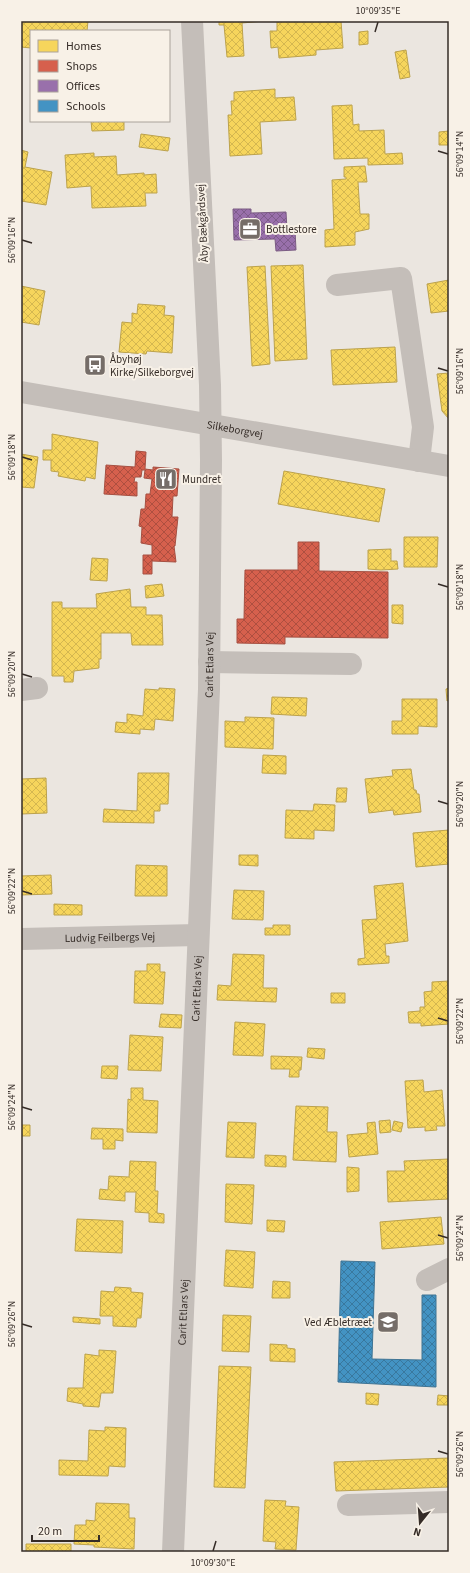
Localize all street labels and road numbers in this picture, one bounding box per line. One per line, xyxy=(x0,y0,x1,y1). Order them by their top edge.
street label: Åby Bækgårdsvej xyxy=(193,183,212,262)
street label: Silkeborgvej xyxy=(206,417,264,442)
street label: Carit Etlars Vej xyxy=(202,632,218,698)
street label: Ludvig Feilbergs Vej xyxy=(65,929,155,946)
street label: Carit Etlars Vej xyxy=(188,955,206,1022)
street label: Carit Etlars Vej xyxy=(175,1279,192,1346)

